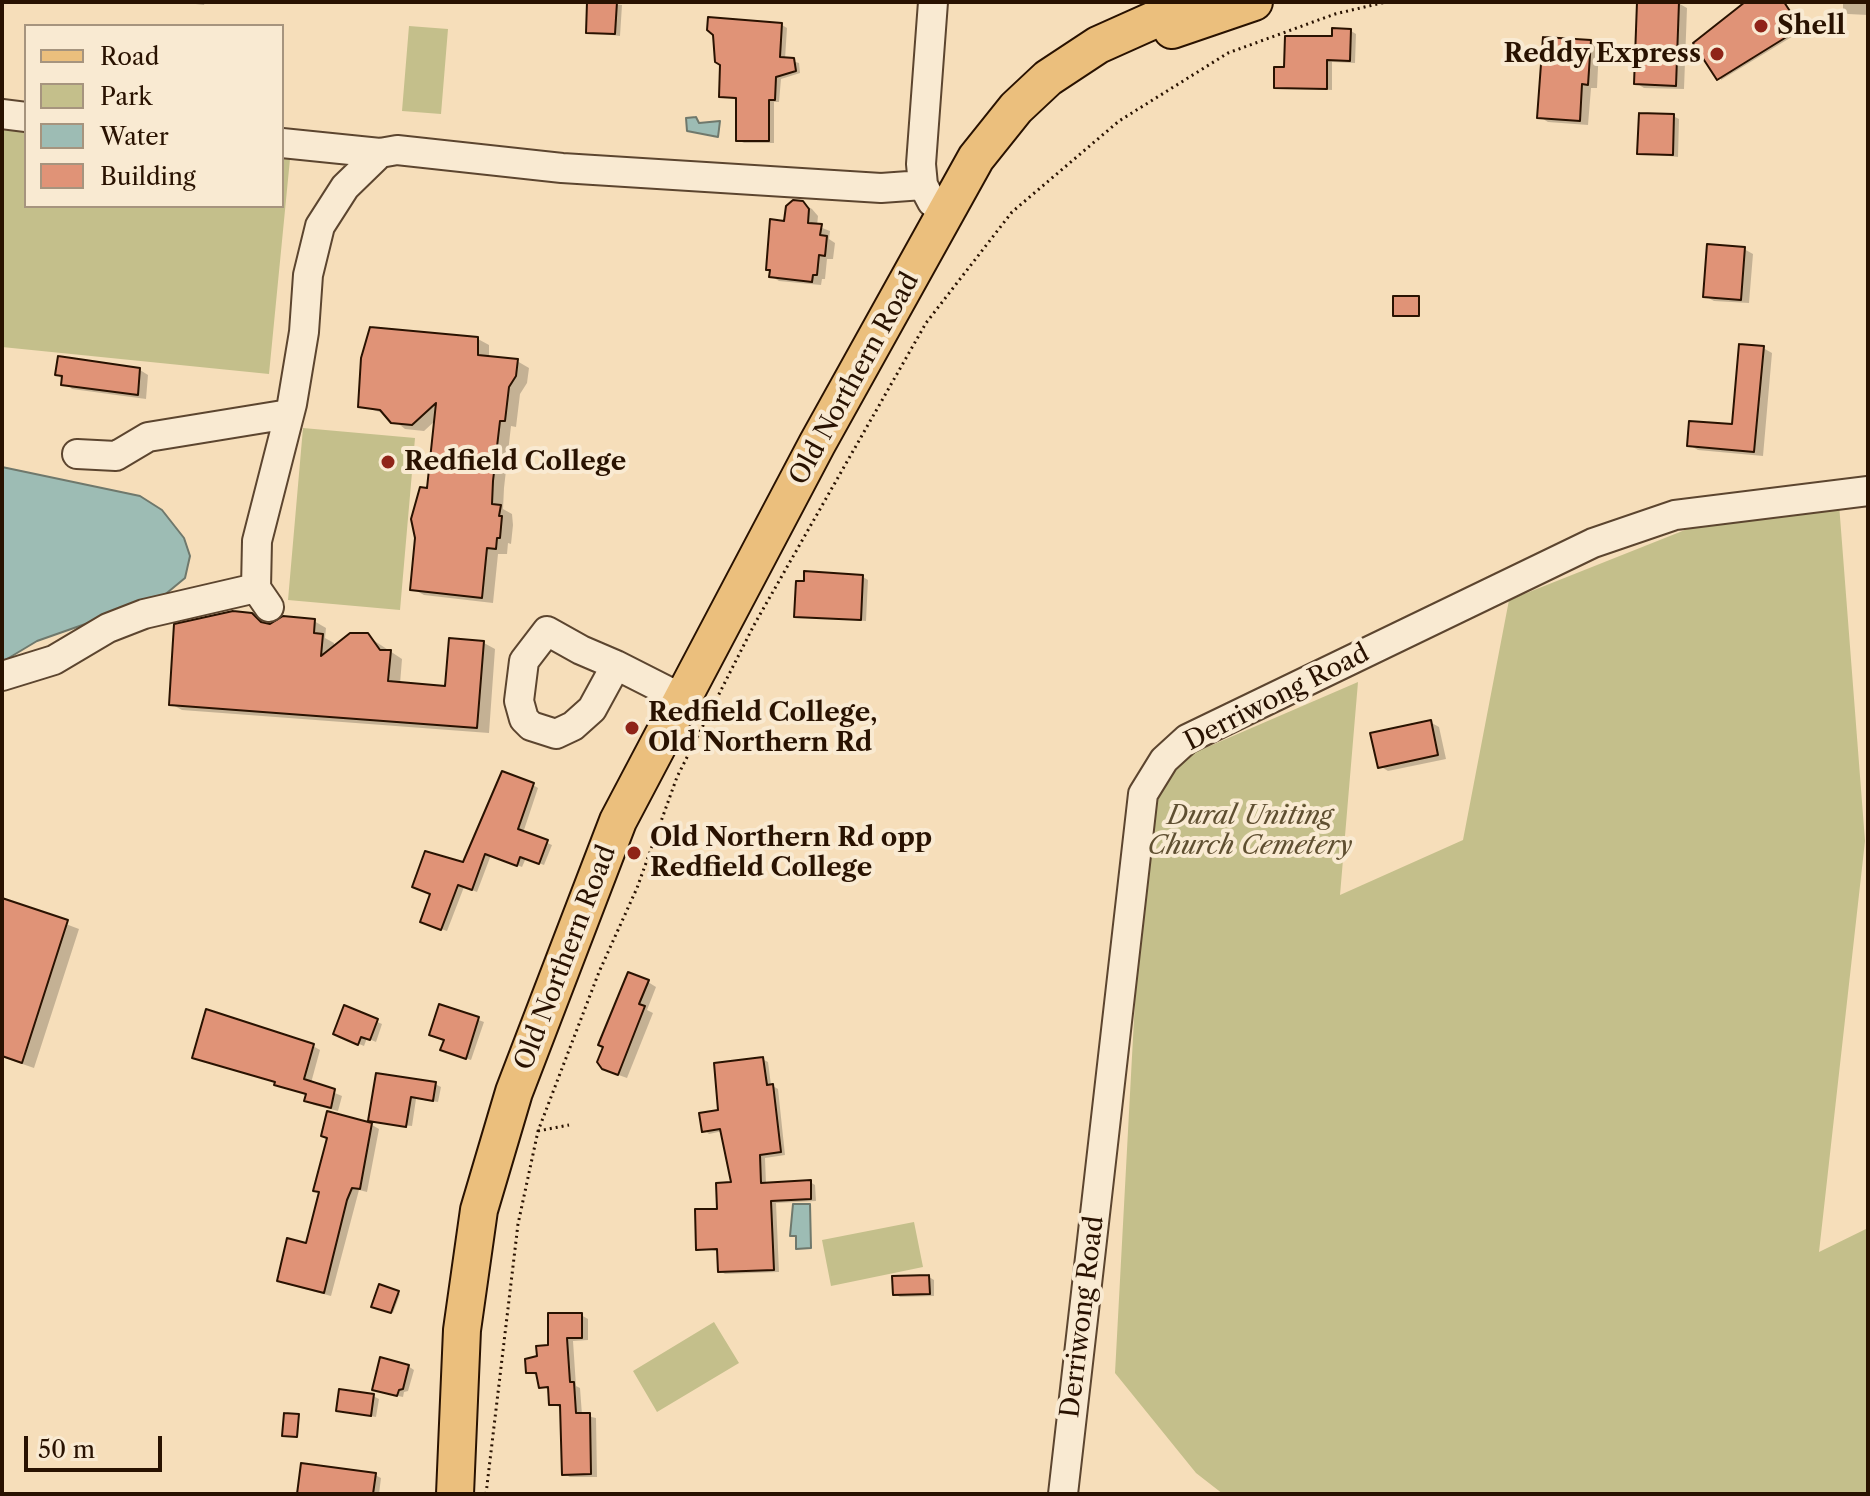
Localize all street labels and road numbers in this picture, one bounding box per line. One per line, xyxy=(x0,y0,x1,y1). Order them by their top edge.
street label: Old Northern Road xyxy=(784,267,926,491)
street label: Derriwong Road xyxy=(1179,638,1375,758)
street label: Old Northern Road xyxy=(509,841,623,1075)
street label: Derriwong Road xyxy=(1055,1214,1111,1420)

